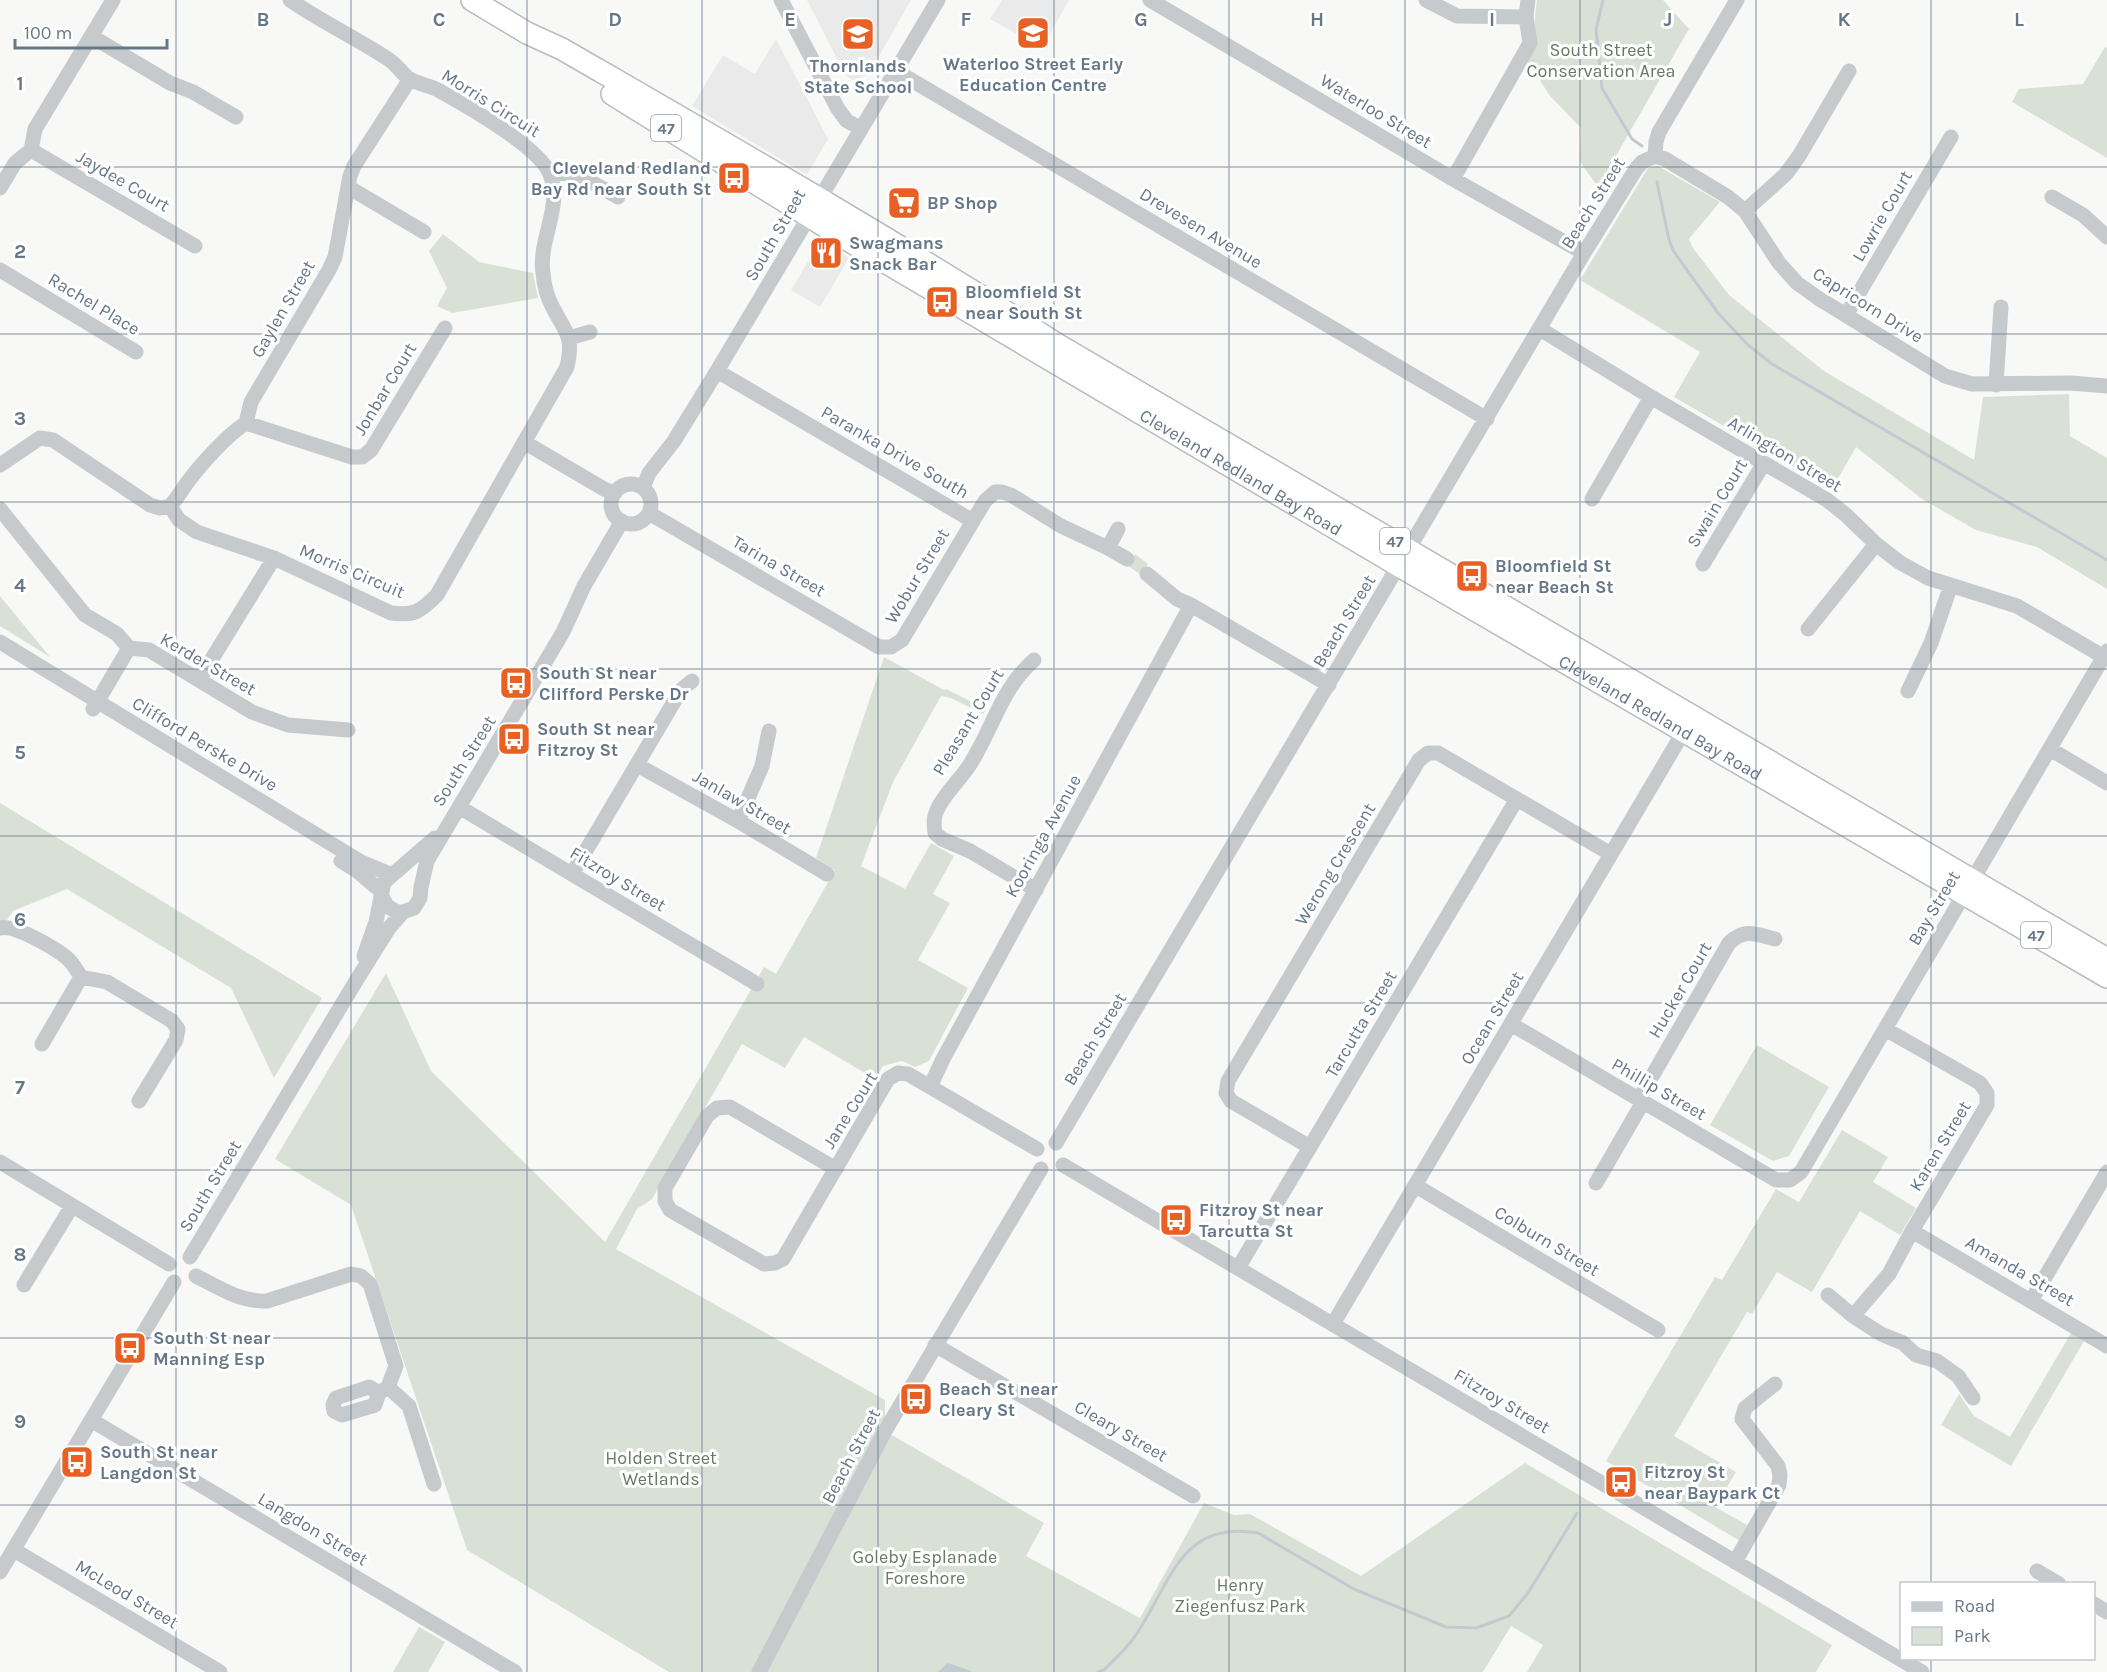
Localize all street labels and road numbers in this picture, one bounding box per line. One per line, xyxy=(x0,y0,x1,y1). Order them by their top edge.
street label: Morris Circuit xyxy=(438,64,545,142)
street label: Waterloo Street xyxy=(1316,69,1436,153)
road number: 47 xyxy=(651,115,681,141)
street label: Jaydee Court xyxy=(72,145,174,217)
street label: Beach Street xyxy=(1556,153,1630,253)
street label: Lowrie Court xyxy=(1847,166,1917,266)
street label: Drevesen Avenue xyxy=(1136,183,1266,273)
street label: South Street xyxy=(740,185,810,285)
street label: Gaylen Street xyxy=(246,256,320,362)
street label: Capricorn Drive xyxy=(1809,262,1927,348)
street label: Rachel Place xyxy=(44,268,144,340)
street label: Jonbar Court xyxy=(349,338,421,439)
street label: Paranka Drive South xyxy=(817,401,973,503)
street label: Cleveland Redland Bay Road xyxy=(1136,404,1346,541)
street label: Arlington Street xyxy=(1724,411,1846,497)
street label: Swain Court xyxy=(1682,455,1752,551)
street label: Wobur Street xyxy=(880,524,954,628)
road number: 47 xyxy=(1380,528,1410,554)
street label: Tarina Street xyxy=(729,531,830,602)
street label: Morris Circuit xyxy=(296,539,408,603)
street label: Beach Street xyxy=(1308,570,1380,671)
street label: Kerder Street xyxy=(156,628,260,700)
street label: Cleveland Redland Bay Road xyxy=(1555,650,1766,785)
street label: Pleasant Court xyxy=(928,665,1009,779)
street label: Clifford Perske Drive xyxy=(128,692,282,796)
street label: South Street xyxy=(427,711,501,810)
street label: Janlaw Street xyxy=(689,765,795,839)
street label: Kooringa Avenue xyxy=(1000,771,1086,901)
street label: Werong Crescent xyxy=(1290,799,1380,929)
street label: Fitzroy Street xyxy=(566,842,670,916)
street label: Bay Street xyxy=(1903,866,1965,949)
road number: 47 xyxy=(2021,922,2051,948)
street label: Hucker Court xyxy=(1644,938,1716,1042)
street label: Tarcutta Street xyxy=(1320,966,1402,1082)
street label: Ocean Street xyxy=(1456,967,1528,1068)
street label: Beach Street xyxy=(1059,988,1131,1089)
street label: Phillip Street xyxy=(1608,1053,1711,1125)
street label: Jane Court xyxy=(818,1067,882,1153)
street label: Karen Street xyxy=(1905,1097,1976,1195)
street label: South Street xyxy=(174,1136,246,1236)
street label: Colburn Street xyxy=(1491,1201,1604,1281)
street label: Amanda Street xyxy=(1962,1231,2079,1311)
street label: Fitzroy Street xyxy=(1450,1364,1554,1438)
street label: Cleary Street xyxy=(1071,1396,1172,1467)
street label: Beach Street xyxy=(817,1405,885,1507)
street label: Langdon Street xyxy=(254,1488,372,1571)
street label: McLeod Street xyxy=(71,1555,183,1634)

